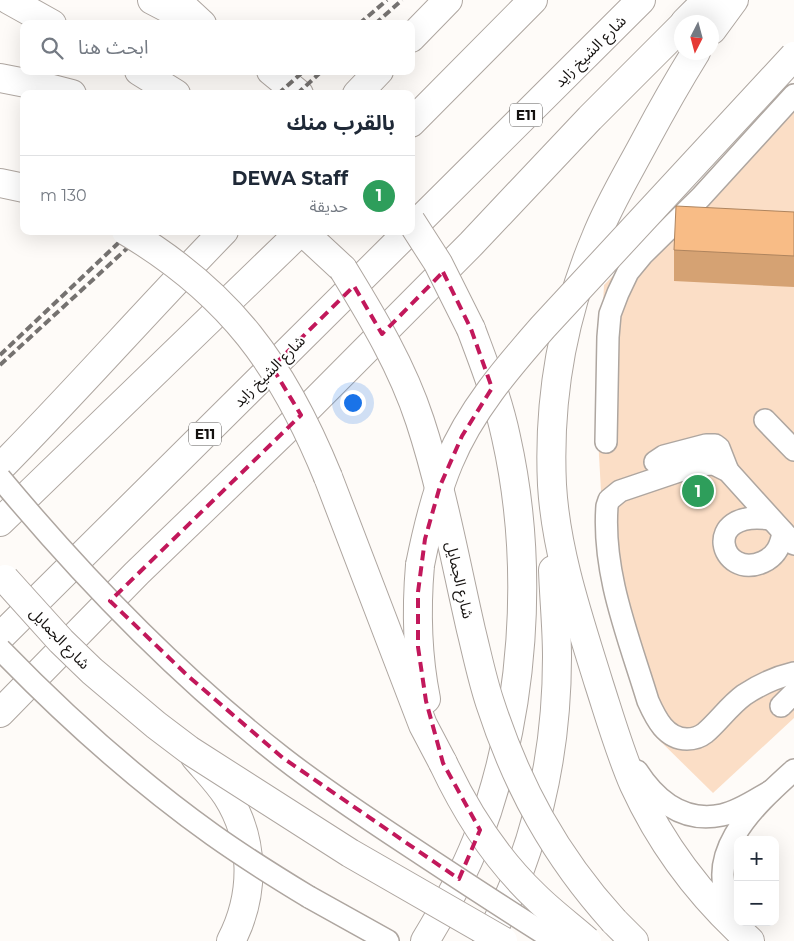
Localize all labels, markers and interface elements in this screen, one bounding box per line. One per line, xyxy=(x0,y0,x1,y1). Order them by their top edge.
street label: شارع الشيخ زايد xyxy=(550,11,632,93)
north arrow xyxy=(674,15,719,60)
search box xyxy=(20,20,415,75)
icon: search xyxy=(38,34,66,62)
text: ابحث هنا xyxy=(78,36,148,59)
road number: E11 xyxy=(510,104,542,126)
text: بالقرب منك xyxy=(287,110,395,135)
text: DEWA Staff xyxy=(232,167,348,190)
text: 130 m xyxy=(40,186,87,205)
text: 1 xyxy=(376,186,382,205)
text: حديقة xyxy=(310,197,348,216)
street label: شارع الشيخ زايد xyxy=(229,331,311,413)
your location xyxy=(340,390,366,416)
road number: E11 xyxy=(189,422,221,446)
pin: 1 xyxy=(682,472,714,510)
street label: شارع الجمايل xyxy=(439,540,478,621)
street label: شارع الجمايل xyxy=(24,603,94,675)
map controls xyxy=(734,836,779,926)
button: + xyxy=(734,836,779,881)
button: − xyxy=(734,881,779,926)

